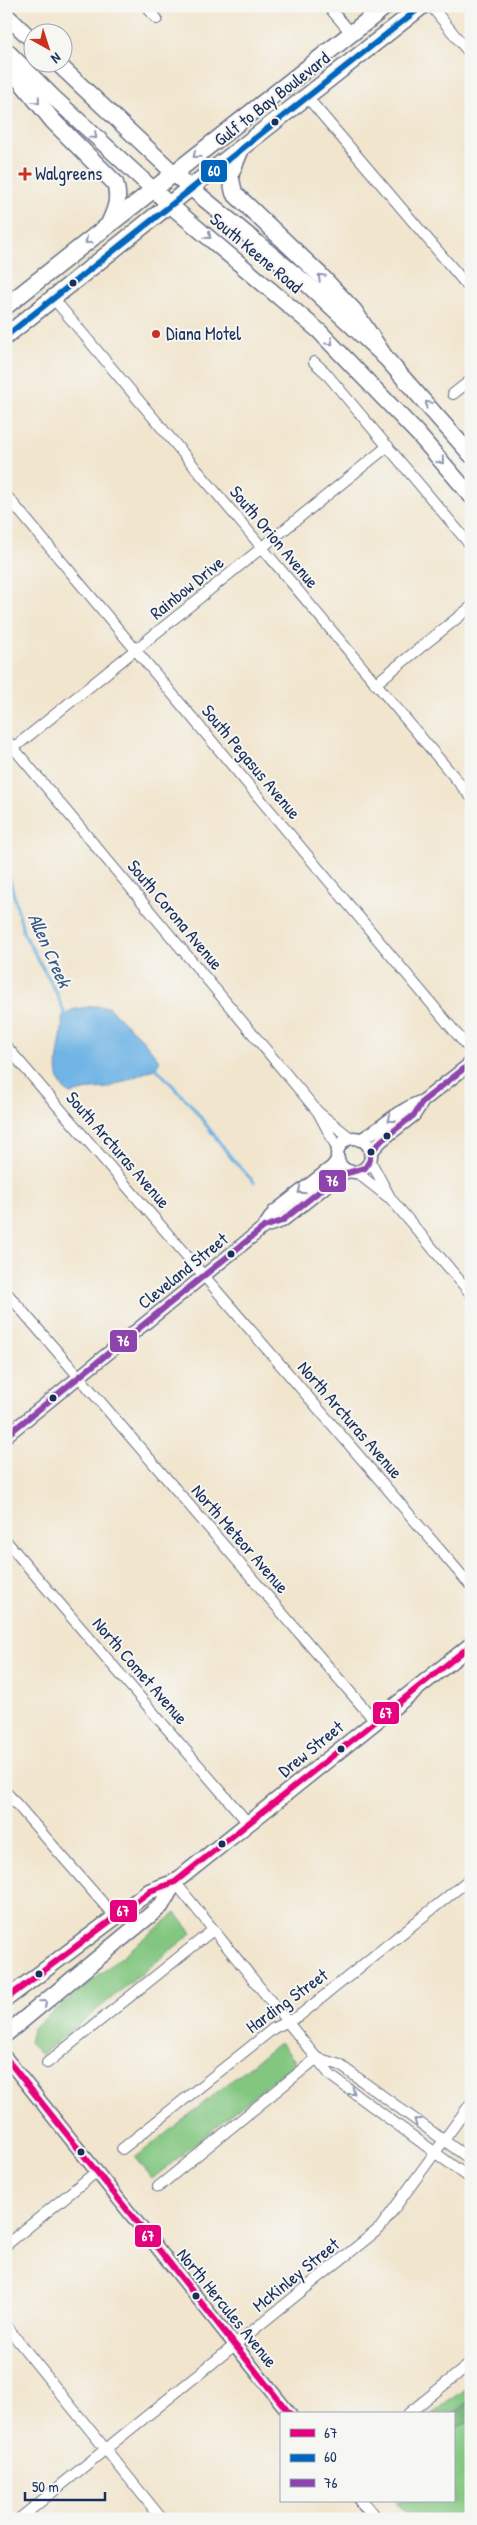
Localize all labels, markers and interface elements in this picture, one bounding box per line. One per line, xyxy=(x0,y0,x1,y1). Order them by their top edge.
north arrow xyxy=(22,22,72,72)
street label: Gulf to Bay Boulevard xyxy=(209,46,335,152)
text: N xyxy=(47,49,65,69)
one-way arrow xyxy=(31,95,40,104)
unlabelled marker xyxy=(270,117,280,127)
one-way arrow xyxy=(89,130,98,139)
one-way arrow xyxy=(193,150,202,158)
line badge: 60 xyxy=(200,159,228,183)
place label: Walgreens xyxy=(35,161,102,186)
text: 60 xyxy=(208,161,221,180)
marker: Walgreens xyxy=(19,168,31,180)
street label: South Keene Road xyxy=(205,207,308,299)
one-way arrow xyxy=(202,230,211,239)
one-way arrow xyxy=(85,235,94,243)
one-way arrow xyxy=(318,274,327,283)
unlabelled marker xyxy=(68,278,78,288)
place label: Diana Motel xyxy=(166,321,241,346)
marker: Diana Motel xyxy=(150,328,162,340)
one-way arrow xyxy=(325,336,334,345)
one-way arrow xyxy=(425,400,434,409)
one-way arrow xyxy=(436,455,444,464)
street label: South Orion Avenue xyxy=(224,480,325,593)
street label: Rainbow Drive xyxy=(144,550,229,625)
street label: South Pegasus Avenue xyxy=(196,699,307,824)
street label: South Corona Avenue xyxy=(122,854,229,975)
water label: Allen Creek xyxy=(22,909,79,993)
street label: South Arcturas Avenue xyxy=(61,1086,176,1213)
one-way arrow xyxy=(387,1113,397,1122)
unlabelled marker xyxy=(382,1131,392,1141)
unlabelled marker xyxy=(366,1147,376,1157)
line badge: 76 xyxy=(318,1169,347,1193)
text: 76 xyxy=(325,1171,339,1190)
one-way arrow xyxy=(298,1185,307,1193)
street label: Cleveland Street xyxy=(132,1226,234,1315)
unlabelled marker xyxy=(226,1249,236,1259)
line badge: 76 xyxy=(109,1329,138,1353)
text: 76 xyxy=(116,1331,130,1350)
street label: North Arcturas Avenue xyxy=(292,1355,409,1484)
unlabelled marker xyxy=(48,1393,58,1403)
street label: North Meteor Avenue xyxy=(186,1479,295,1599)
street label: North Comet Avenue xyxy=(87,1612,194,1729)
line badge: 67 xyxy=(372,1701,400,1725)
text: 67 xyxy=(380,1703,392,1722)
street label: Drew Street xyxy=(273,1714,349,1783)
unlabelled marker xyxy=(336,1744,346,1754)
unlabelled marker xyxy=(217,1839,227,1849)
line badge: 67 xyxy=(109,1899,138,1923)
text: 67 xyxy=(117,1901,129,1920)
street label: Harding Street xyxy=(241,1962,333,2039)
unlabelled marker xyxy=(34,1969,44,1979)
one-way arrow xyxy=(38,1999,47,2008)
one-way arrow xyxy=(346,2085,355,2095)
one-way arrow xyxy=(413,2118,423,2127)
unlabelled marker xyxy=(76,2147,86,2157)
line badge: 67 xyxy=(134,2224,162,2248)
text: 67 xyxy=(142,2226,154,2245)
street label: McKinley Street xyxy=(247,2231,345,2317)
street label: North Hercules Avenue xyxy=(171,2243,283,2373)
unlabelled marker xyxy=(191,2291,201,2301)
legend xyxy=(280,2412,454,2502)
text: 67 xyxy=(324,2422,337,2443)
text: 60 xyxy=(324,2446,337,2467)
scale bar xyxy=(25,2470,105,2502)
text: 76 xyxy=(324,2472,337,2493)
text: 50 m xyxy=(32,2476,59,2497)

